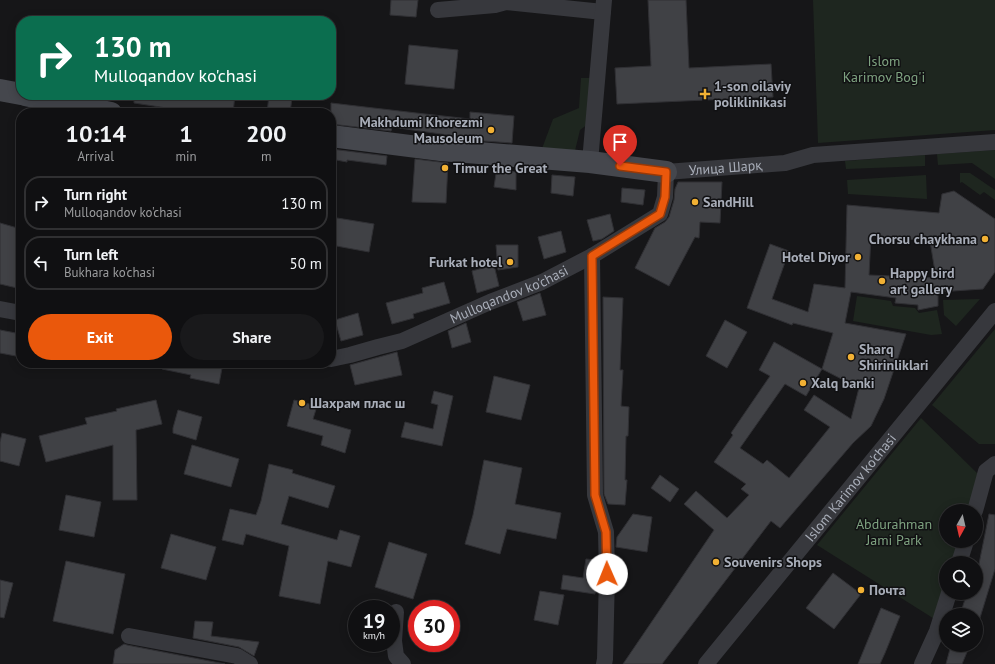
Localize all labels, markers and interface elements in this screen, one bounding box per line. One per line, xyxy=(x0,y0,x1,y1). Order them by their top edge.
text: 130 m xyxy=(94,28,171,65)
icon: right xyxy=(28,32,80,84)
park label: Islom Karimov Bog'i xyxy=(843,52,925,86)
text: Mulloqandov ko'chasi xyxy=(94,64,257,87)
place label: 1-son oilaviy poliklinikasi xyxy=(714,77,791,111)
marker: 1-son oilaviy poliklinikasi xyxy=(699,88,711,100)
place label: Makhdumi Khorezmi Mausoleum xyxy=(359,113,483,147)
text: 10:14 xyxy=(65,118,126,149)
text: 1 xyxy=(179,118,193,149)
text: 200 xyxy=(246,118,287,149)
marker: Makhdumi Khorezmi Mausoleum xyxy=(486,125,496,135)
pin xyxy=(603,125,637,166)
icon: arrive xyxy=(609,131,631,153)
text: Arrival xyxy=(78,148,114,165)
text: min xyxy=(175,148,197,165)
text: m xyxy=(261,148,272,165)
street label: Улица Шарқ xyxy=(688,156,763,179)
place label: Timur the Great xyxy=(453,159,547,177)
marker: Timur the Great xyxy=(440,163,450,173)
text: Turn right xyxy=(64,185,127,204)
icon: right xyxy=(30,192,52,214)
place label: SandHill xyxy=(703,193,755,211)
text: 130 m xyxy=(281,194,322,213)
marker: SandHill xyxy=(690,197,700,207)
text: Mulloqandov ko'chasi xyxy=(64,204,182,221)
place label: Chorsu chaykhana xyxy=(869,230,977,248)
marker: Chorsu chaykhana xyxy=(980,234,990,244)
text: Turn left xyxy=(64,245,118,264)
place label: Hotel Diyor xyxy=(782,248,850,266)
icon: left xyxy=(30,252,52,274)
marker: Hotel Diyor xyxy=(853,252,863,262)
place label: Furkat hotel xyxy=(429,253,503,271)
text: 50 m xyxy=(289,254,322,273)
marker: Furkat hotel xyxy=(505,257,515,267)
street label: Mulloqandov ko'chasi xyxy=(447,261,571,328)
text: Bukhara ko'chasi xyxy=(64,264,155,281)
place label: Happy bird art gallery xyxy=(890,264,954,298)
marker: Happy bird art gallery xyxy=(877,276,887,286)
button: Exit xyxy=(28,314,172,360)
button: Share xyxy=(180,314,324,360)
place label: Sharq Shirinliklari xyxy=(859,340,929,374)
marker: Sharq Shirinliklari xyxy=(846,352,856,362)
place label: Xalq banki xyxy=(811,374,875,392)
marker: Xalq banki xyxy=(798,378,808,388)
place label: Шахрам плас ш xyxy=(310,394,405,412)
marker: Шахрам плас ш xyxy=(297,398,307,408)
street label: Islom Karimov ko'chasi xyxy=(801,430,900,545)
north arrow xyxy=(939,504,983,548)
map controls xyxy=(939,504,983,652)
park label: Abdurahman Jami Park xyxy=(856,515,932,549)
position arrow xyxy=(586,553,628,595)
place label: Souvenirs Shops xyxy=(724,553,822,571)
button: search xyxy=(939,556,983,600)
marker: Souvenirs Shops xyxy=(711,557,721,567)
place label: Почта xyxy=(869,581,905,599)
marker: Почта xyxy=(856,585,866,595)
speed limit sign: 30 xyxy=(408,600,460,652)
text: 19 xyxy=(363,608,385,634)
button: layers xyxy=(939,608,983,652)
text: km/h xyxy=(363,629,385,642)

